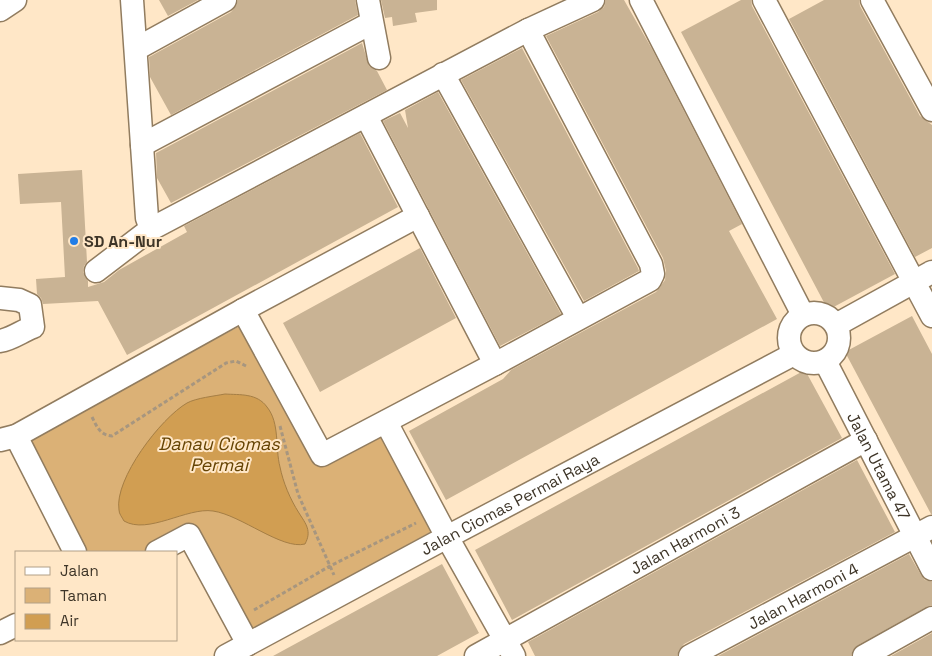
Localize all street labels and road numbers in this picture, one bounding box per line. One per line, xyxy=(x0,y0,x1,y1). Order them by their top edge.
street label: Jalan Utama 47 xyxy=(842,409,915,524)
street label: Jalan Ciomas Permai Raya xyxy=(417,449,603,560)
street label: Jalan Harmoni 3 xyxy=(627,502,744,579)
street label: Jalan Harmoni 4 xyxy=(744,558,862,634)

